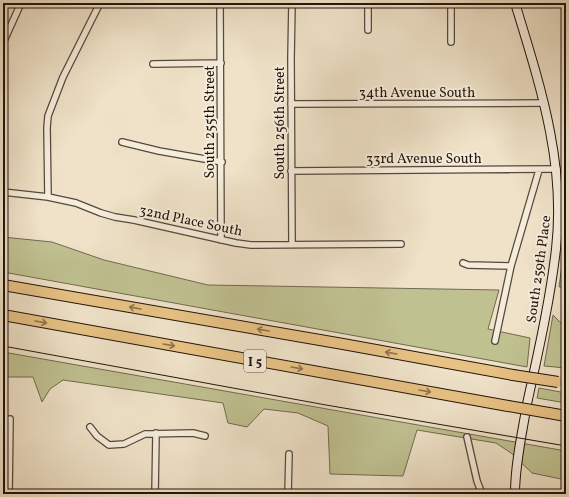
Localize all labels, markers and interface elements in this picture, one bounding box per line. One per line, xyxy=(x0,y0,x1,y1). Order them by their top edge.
street label: South 255th Street xyxy=(201,65,220,178)
street label: South 256th Street xyxy=(271,66,290,180)
street label: 34th Avenue South xyxy=(359,84,475,103)
street label: 33rd Avenue South xyxy=(366,150,482,169)
street label: 32nd Place South xyxy=(137,201,244,242)
street label: South 259th Place xyxy=(523,214,557,324)
one-way arrow xyxy=(128,304,141,312)
one-way arrow xyxy=(35,318,48,326)
one-way arrow xyxy=(257,326,270,334)
one-way arrow xyxy=(163,341,176,349)
one-way arrow xyxy=(385,348,398,356)
road number: I 5 xyxy=(244,350,266,372)
one-way arrow xyxy=(290,364,303,372)
one-way arrow xyxy=(418,387,431,395)

